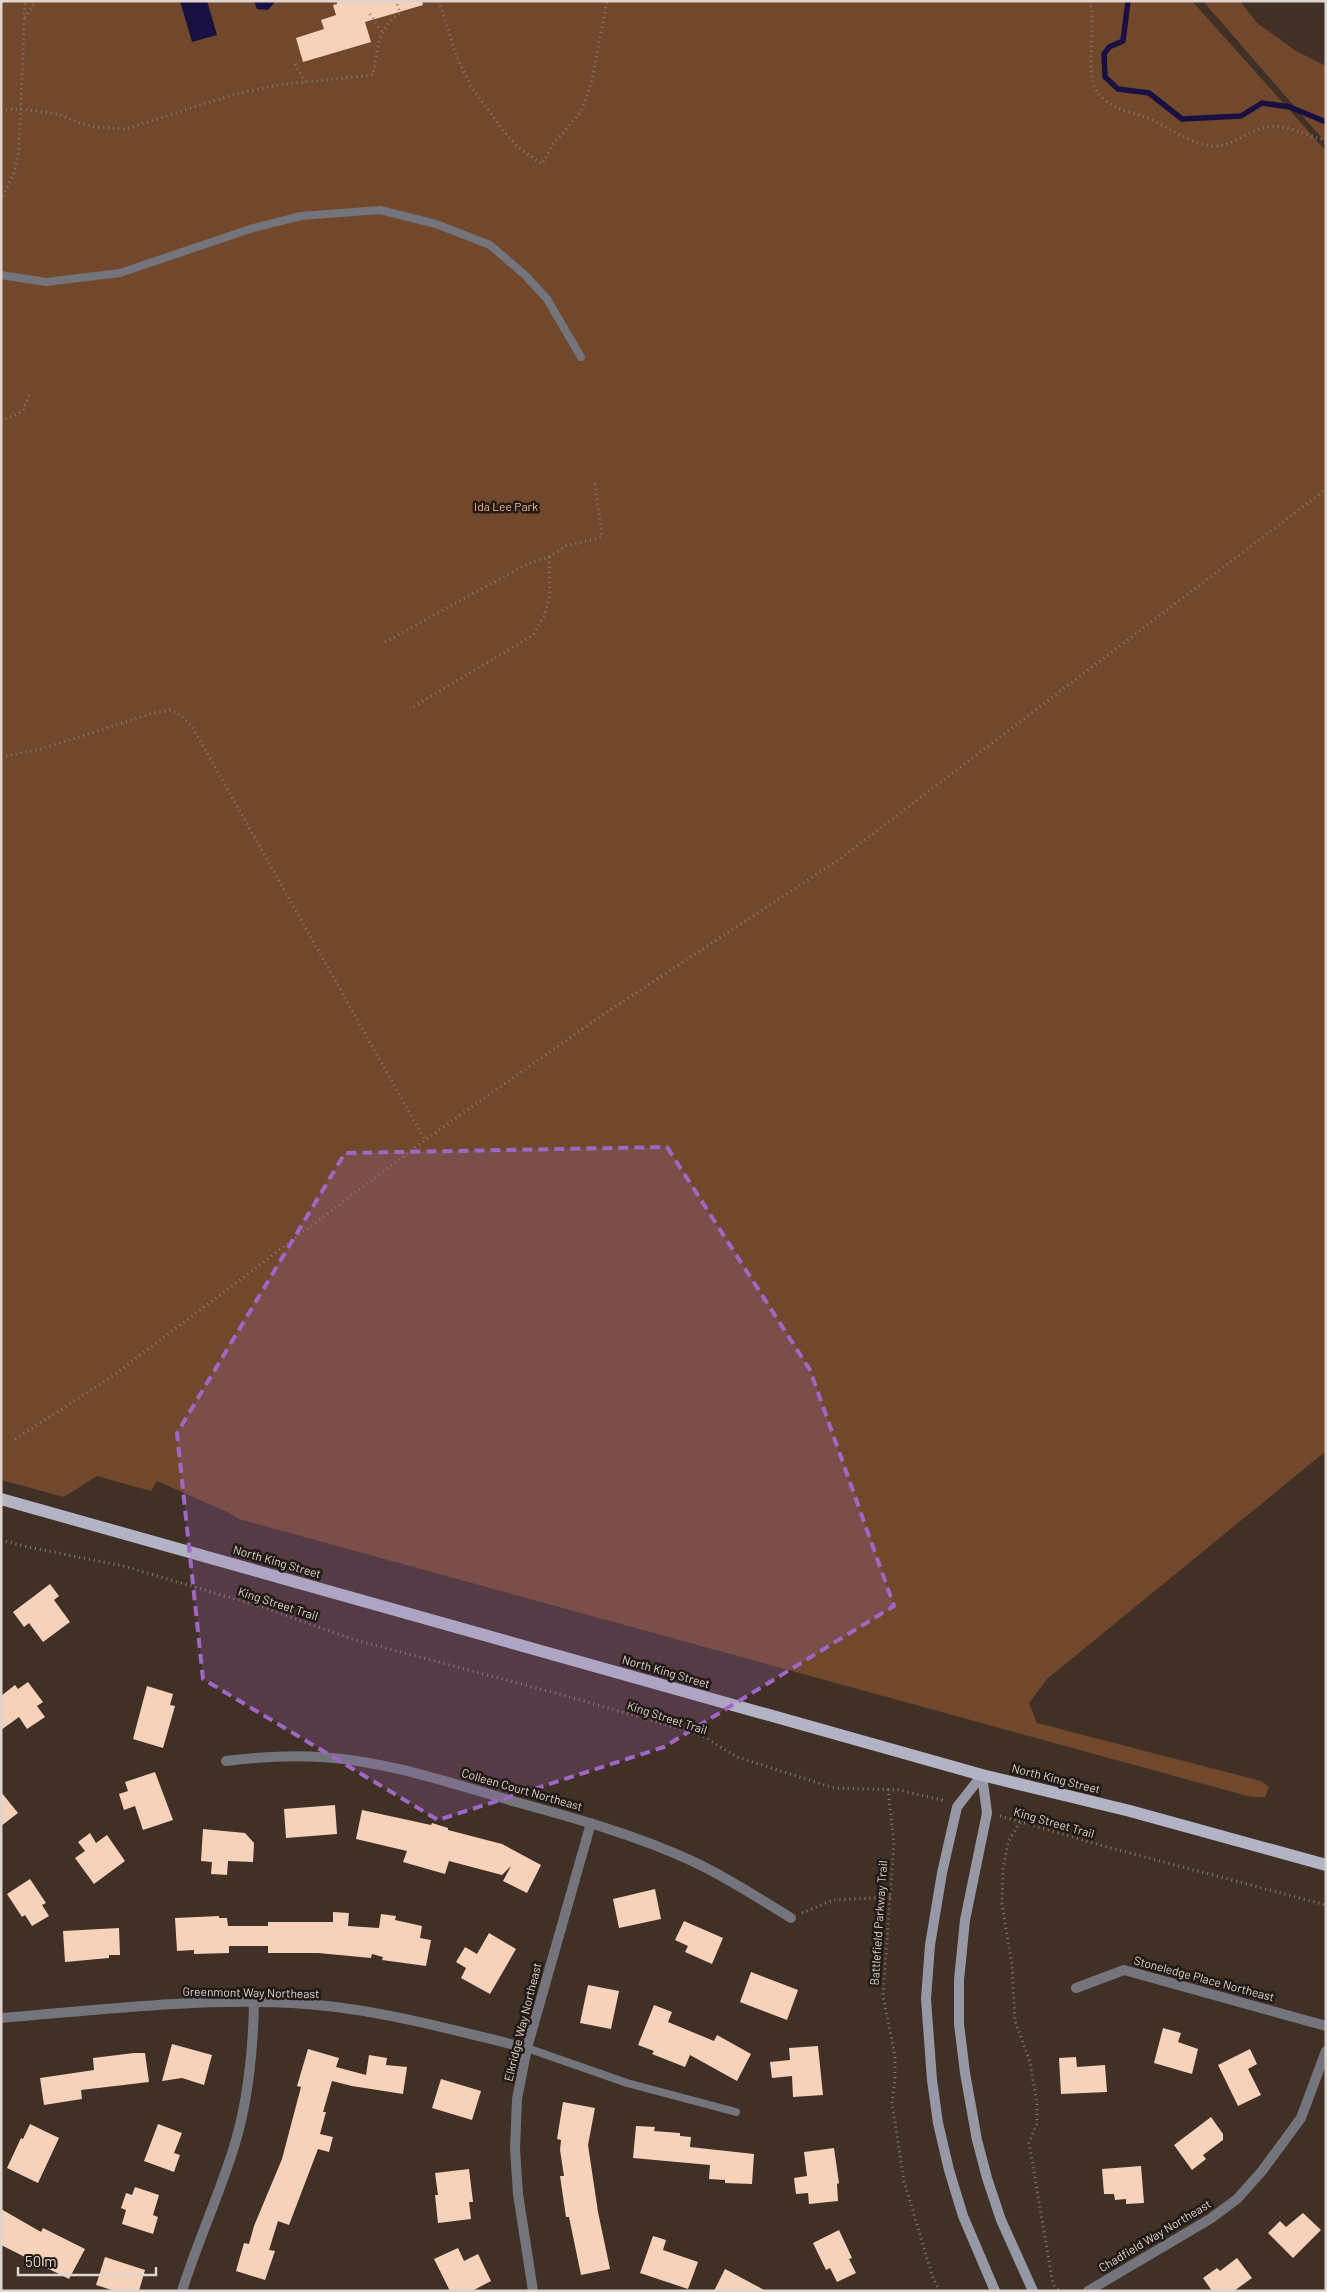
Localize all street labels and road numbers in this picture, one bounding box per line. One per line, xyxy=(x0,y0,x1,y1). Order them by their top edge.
street label: North King Street xyxy=(232,1542,323,1580)
street label: King Street Trail xyxy=(237,1584,320,1623)
street label: North King Street xyxy=(621,1652,712,1690)
street label: King Street Trail xyxy=(626,1698,709,1737)
street label: North King Street xyxy=(1010,1760,1102,1796)
street label: Colleen Court Northeast xyxy=(460,1765,584,1813)
street label: King Street Trail xyxy=(1012,1804,1096,1840)
street label: Battlefield Parkway Trail xyxy=(867,1860,889,1986)
street label: Stoneledge Place Northeast xyxy=(1132,1953,1276,2004)
street label: Elkridge Way Northeast xyxy=(501,1961,544,2083)
street label: Greenmont Way Northeast xyxy=(182,1984,320,2000)
street label: Chadfield Way Northeast xyxy=(1096,2196,1213,2274)

